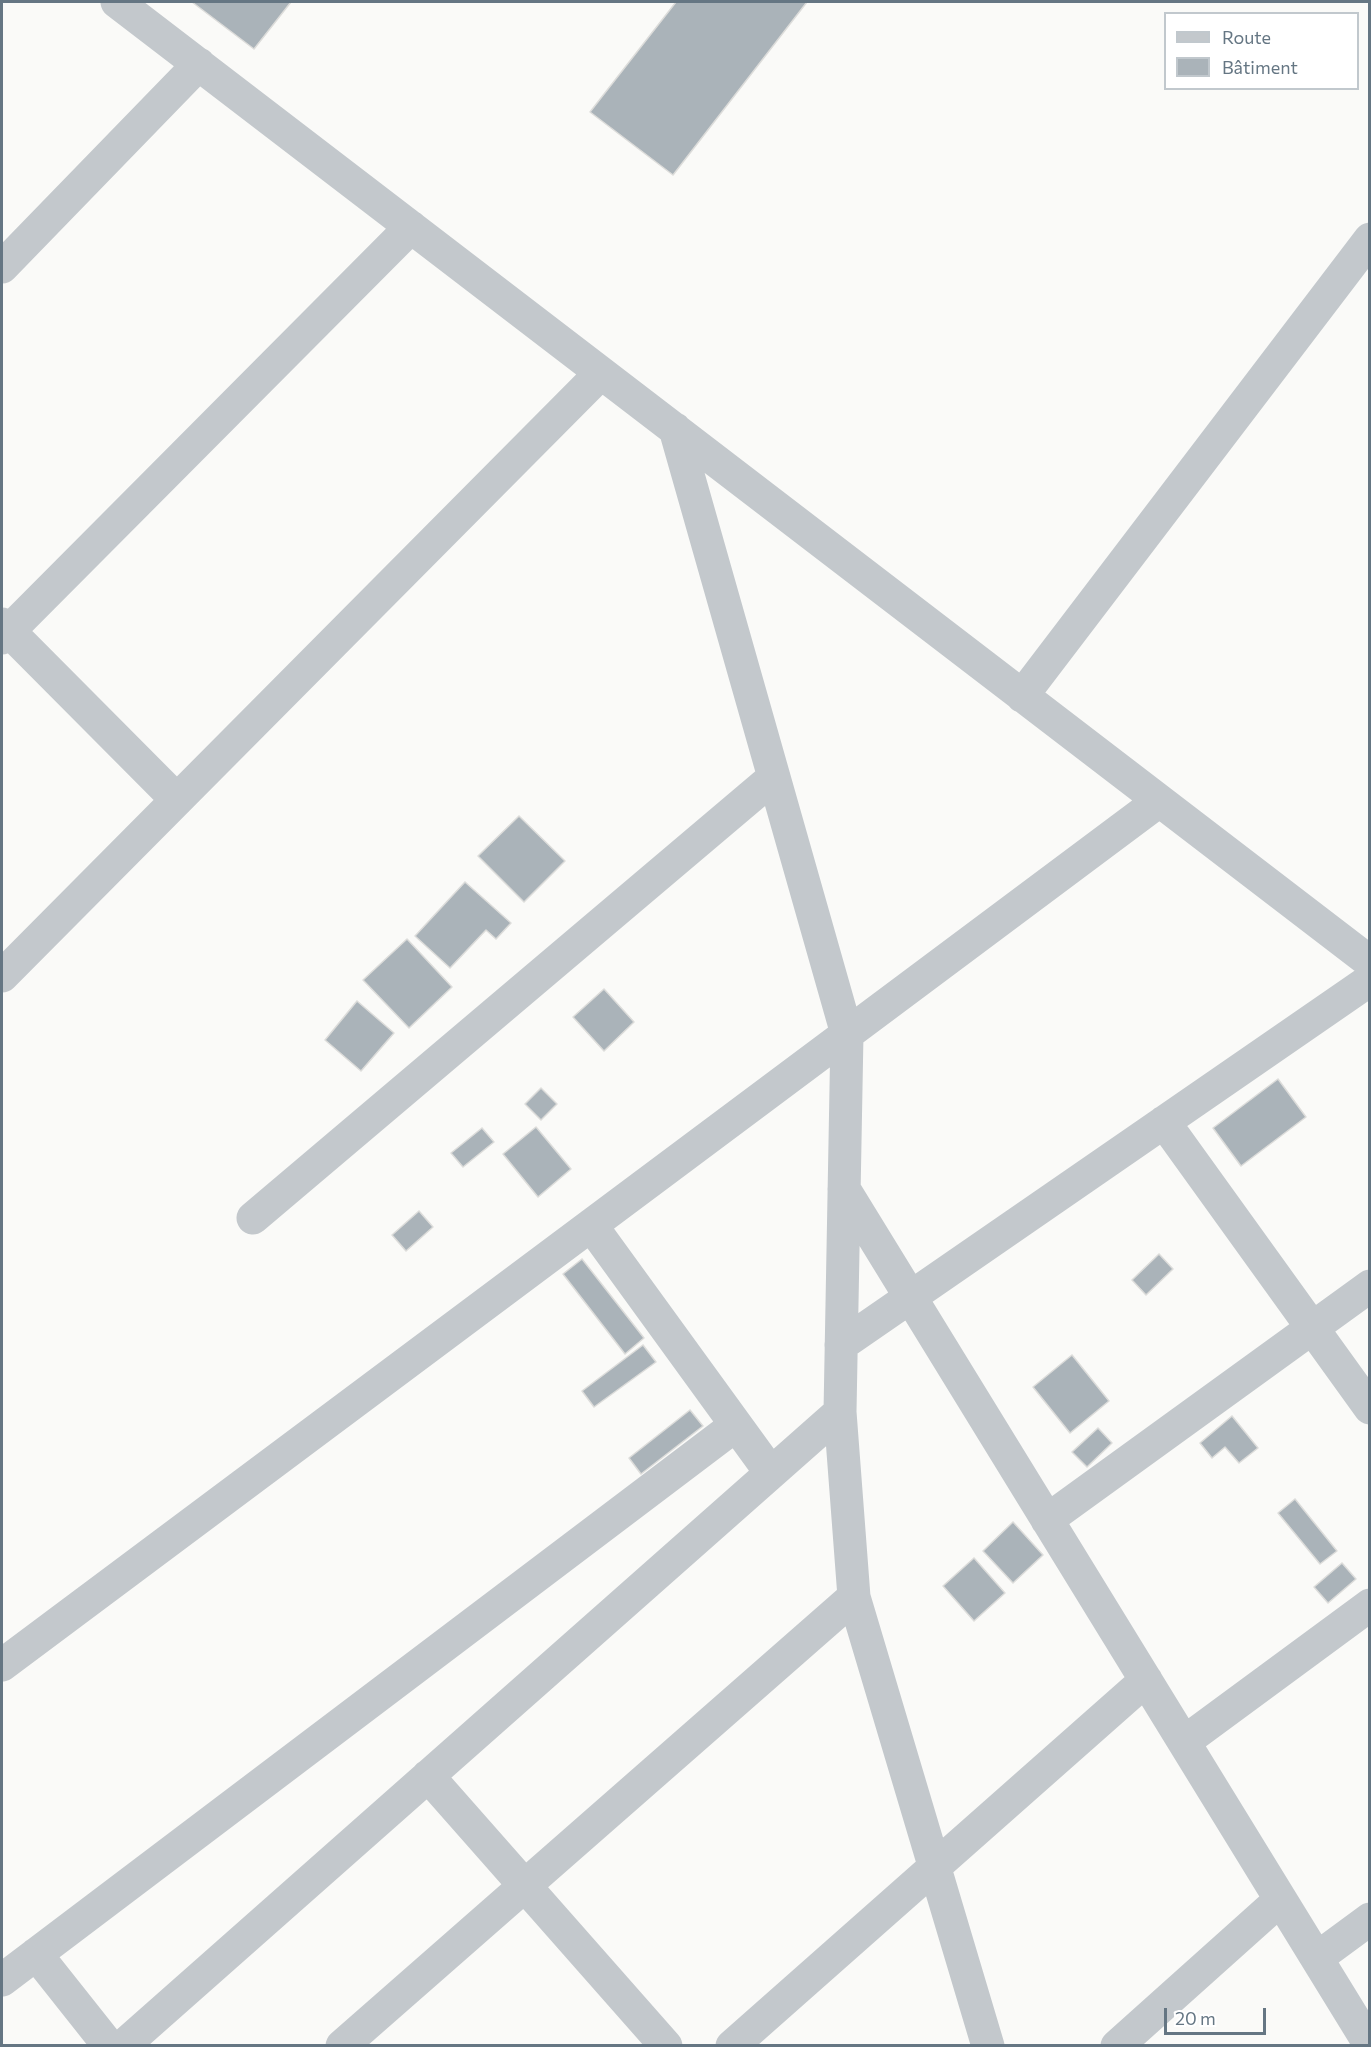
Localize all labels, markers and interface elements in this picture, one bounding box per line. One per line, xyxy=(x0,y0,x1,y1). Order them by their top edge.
legend xyxy=(1164,12,1359,90)
text: Route xyxy=(1222,26,1271,48)
text: Bâtiment xyxy=(1222,56,1298,78)
scale bar xyxy=(1167,1996,1269,2034)
text: 20 m xyxy=(1175,2007,1216,2029)

